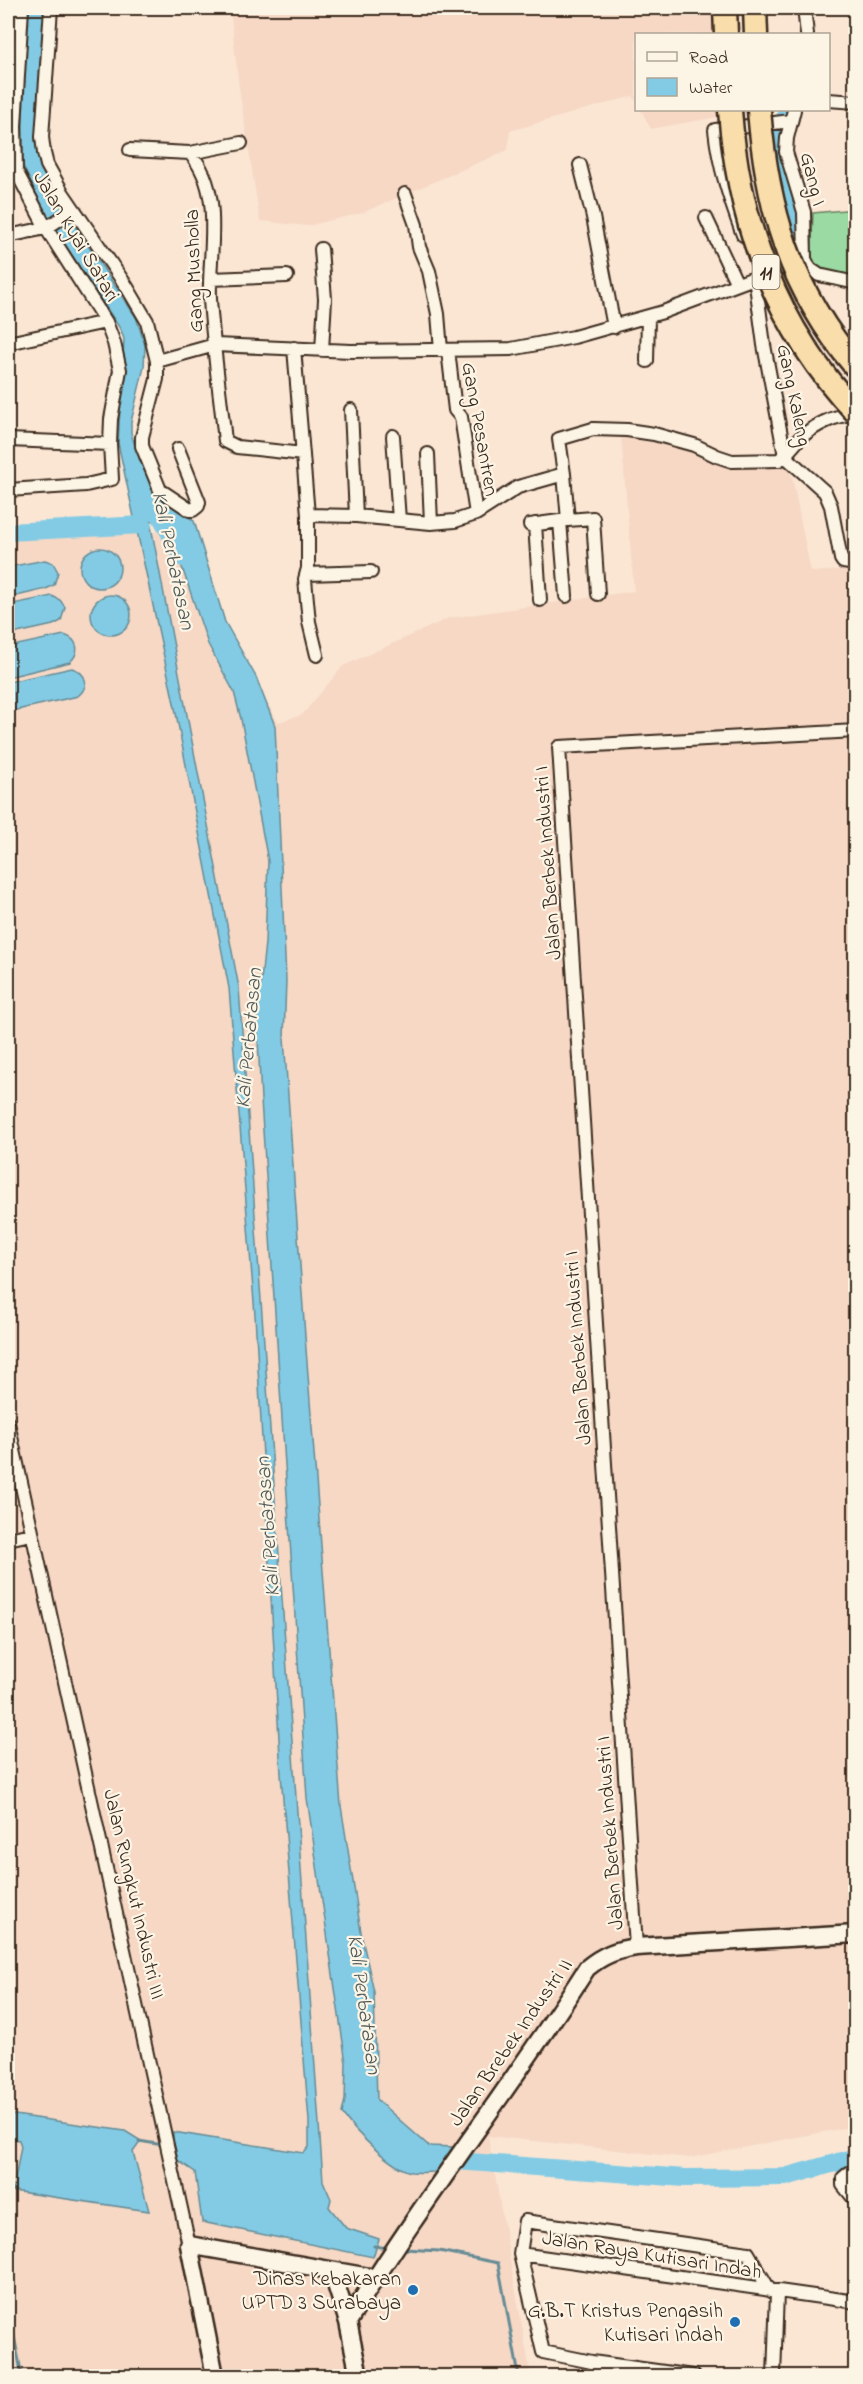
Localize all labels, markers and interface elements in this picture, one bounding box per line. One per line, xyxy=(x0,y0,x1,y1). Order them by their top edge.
legend xyxy=(635,33,830,111)
text: Road xyxy=(689,46,728,72)
text: Water xyxy=(689,76,733,102)
street label: Gang I xyxy=(789,149,833,210)
street label: Jalan Kyai Satari xyxy=(23,166,126,309)
street label: Gang Musholla xyxy=(178,209,214,333)
road number: 11 xyxy=(752,255,780,289)
street label: Gang Kaleng xyxy=(766,342,819,450)
street label: Gang Pesantren xyxy=(451,360,506,499)
water label: Kali Perbatasan xyxy=(142,489,203,634)
street label: Jalan Berbek Industri I xyxy=(527,765,571,961)
water label: Kali Perbatasan xyxy=(228,966,272,1110)
street label: Jalan Berbek Industri I xyxy=(557,1250,601,1446)
water label: Kali Perbatasan xyxy=(248,1454,290,1598)
street label: Jalan Berbek Industri I xyxy=(589,1735,633,1931)
street label: Jalan Rungkut Industri III xyxy=(92,1786,172,2003)
water label: Kali Perbatasan xyxy=(337,1933,389,2077)
street label: Jalan Brebek Industri II xyxy=(442,1953,581,2133)
street label: Jalan Raya Kutisari Indah xyxy=(539,2224,764,2290)
place label: Dinas Kebakaran UPTD 3 Surabaya xyxy=(241,2265,401,2321)
marker: Dinas Kebakaran UPTD 3 Surabaya xyxy=(406,2283,420,2297)
place label: G.B.T Kristus Pengasih Kutisari Indah xyxy=(528,2297,723,2351)
marker: G.B.T Kristus Pengasih Kutisari Indah xyxy=(728,2315,742,2329)

